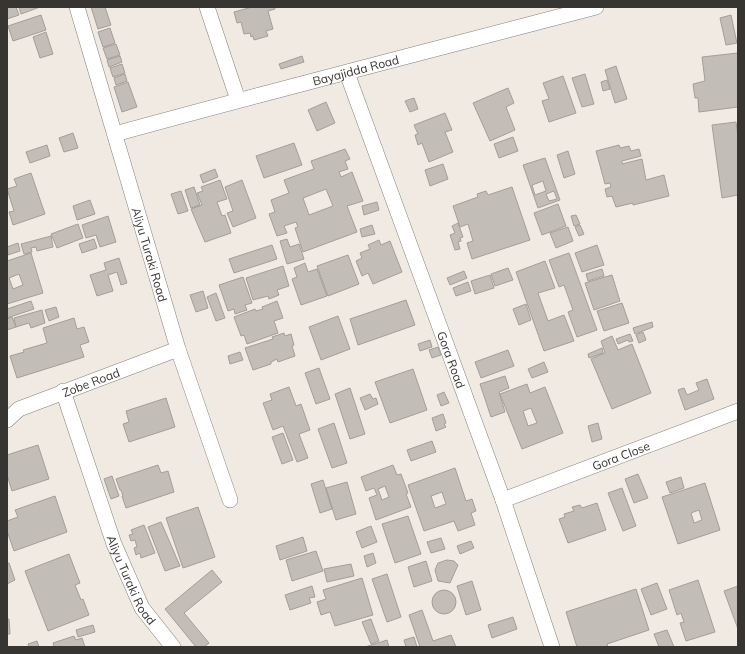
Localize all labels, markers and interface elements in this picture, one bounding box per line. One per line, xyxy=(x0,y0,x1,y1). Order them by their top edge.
street label: Bayajidda Road xyxy=(311,51,400,88)
street label: Aliyu Turaki Road xyxy=(129,206,171,303)
street label: Gora Road xyxy=(434,329,469,390)
street label: Zobe Road xyxy=(60,364,122,400)
street label: Gora Close xyxy=(590,438,652,473)
street label: Aliyu Turaki Road xyxy=(104,533,159,627)

